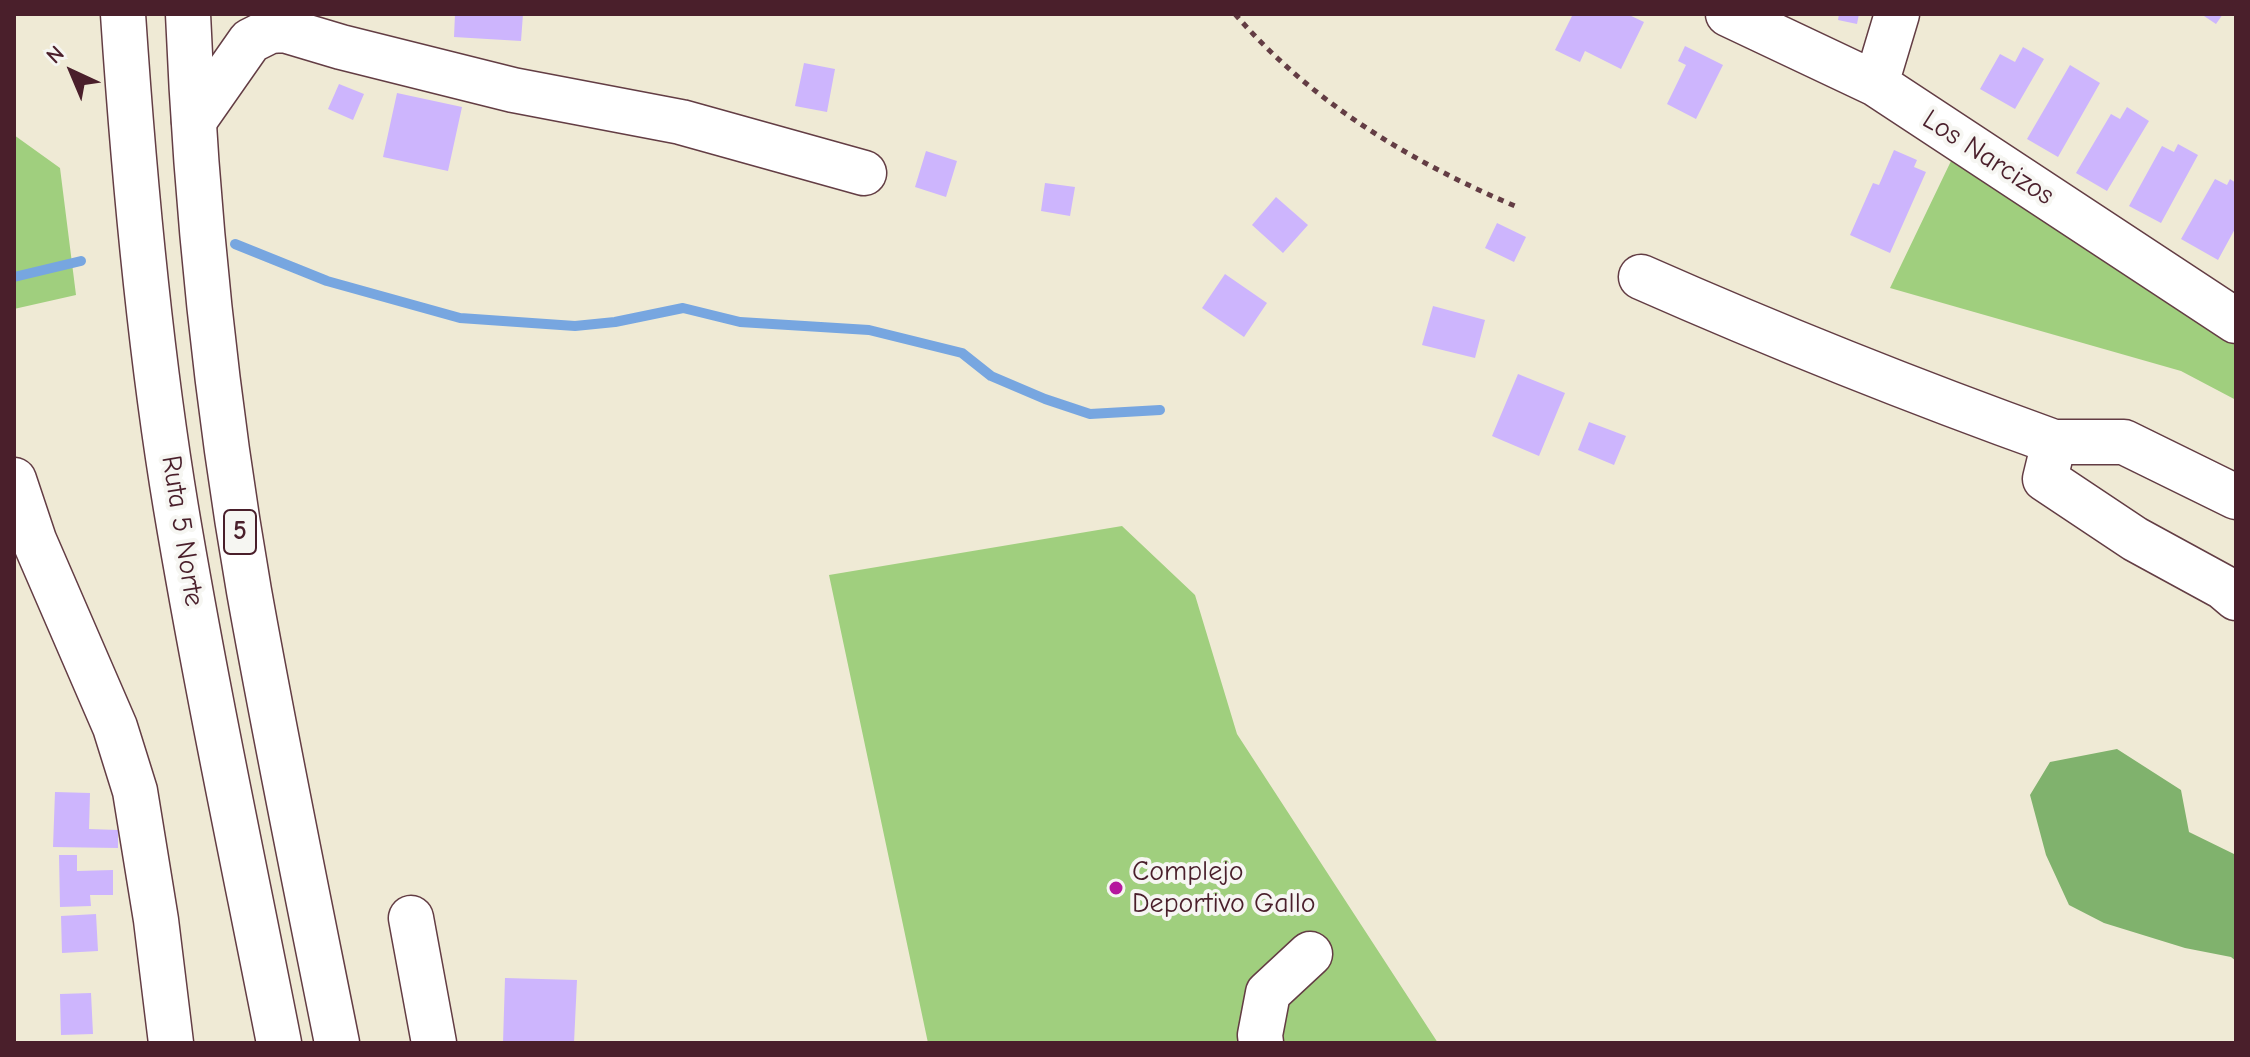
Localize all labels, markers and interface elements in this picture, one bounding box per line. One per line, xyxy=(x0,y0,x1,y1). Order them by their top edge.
north arrow xyxy=(32,32,112,112)
text: N xyxy=(41,40,70,69)
street label: Los Narcizos xyxy=(1916,103,2060,213)
street label: Ruta 5 Norte xyxy=(154,453,210,609)
road number: 5 xyxy=(224,510,256,554)
place label: Complejo Deportivo Gallo xyxy=(1132,855,1316,921)
marker: Complejo Deportivo Gallo xyxy=(1107,879,1125,897)

